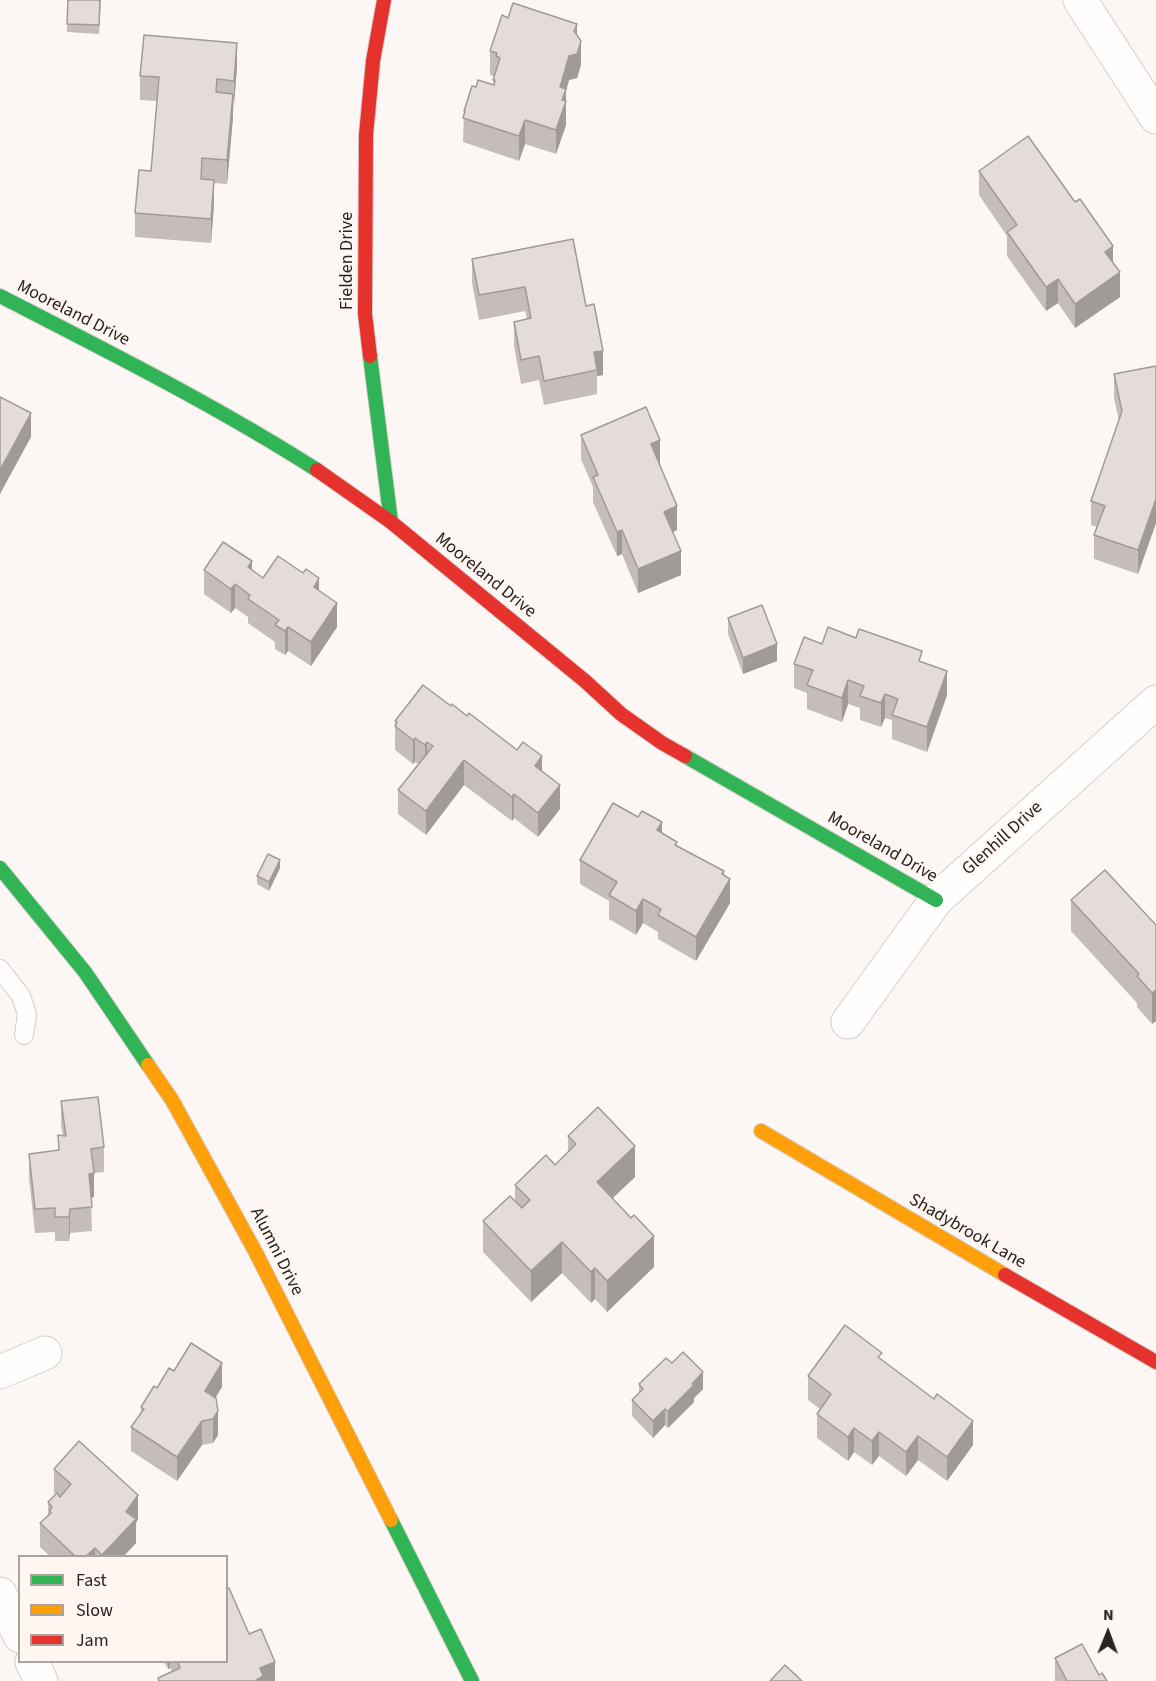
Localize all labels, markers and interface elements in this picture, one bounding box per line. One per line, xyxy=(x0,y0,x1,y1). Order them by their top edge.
street label: Fielden Drive xyxy=(337,212,359,310)
street label: Mooreland Drive xyxy=(13,276,133,352)
street label: Mooreland Drive xyxy=(430,529,540,623)
street label: Glenhill Drive xyxy=(958,797,1048,881)
street label: Mooreland Drive xyxy=(823,808,941,888)
street label: Shadybrook Lane xyxy=(905,1190,1029,1274)
street label: Alumni Drive xyxy=(245,1204,307,1300)
legend xyxy=(18,1555,228,1663)
text: Fast xyxy=(76,1568,107,1593)
text: Slow xyxy=(76,1598,113,1623)
north arrow xyxy=(1078,1603,1138,1663)
text: N xyxy=(1103,1604,1114,1626)
text: Jam xyxy=(76,1628,109,1653)

